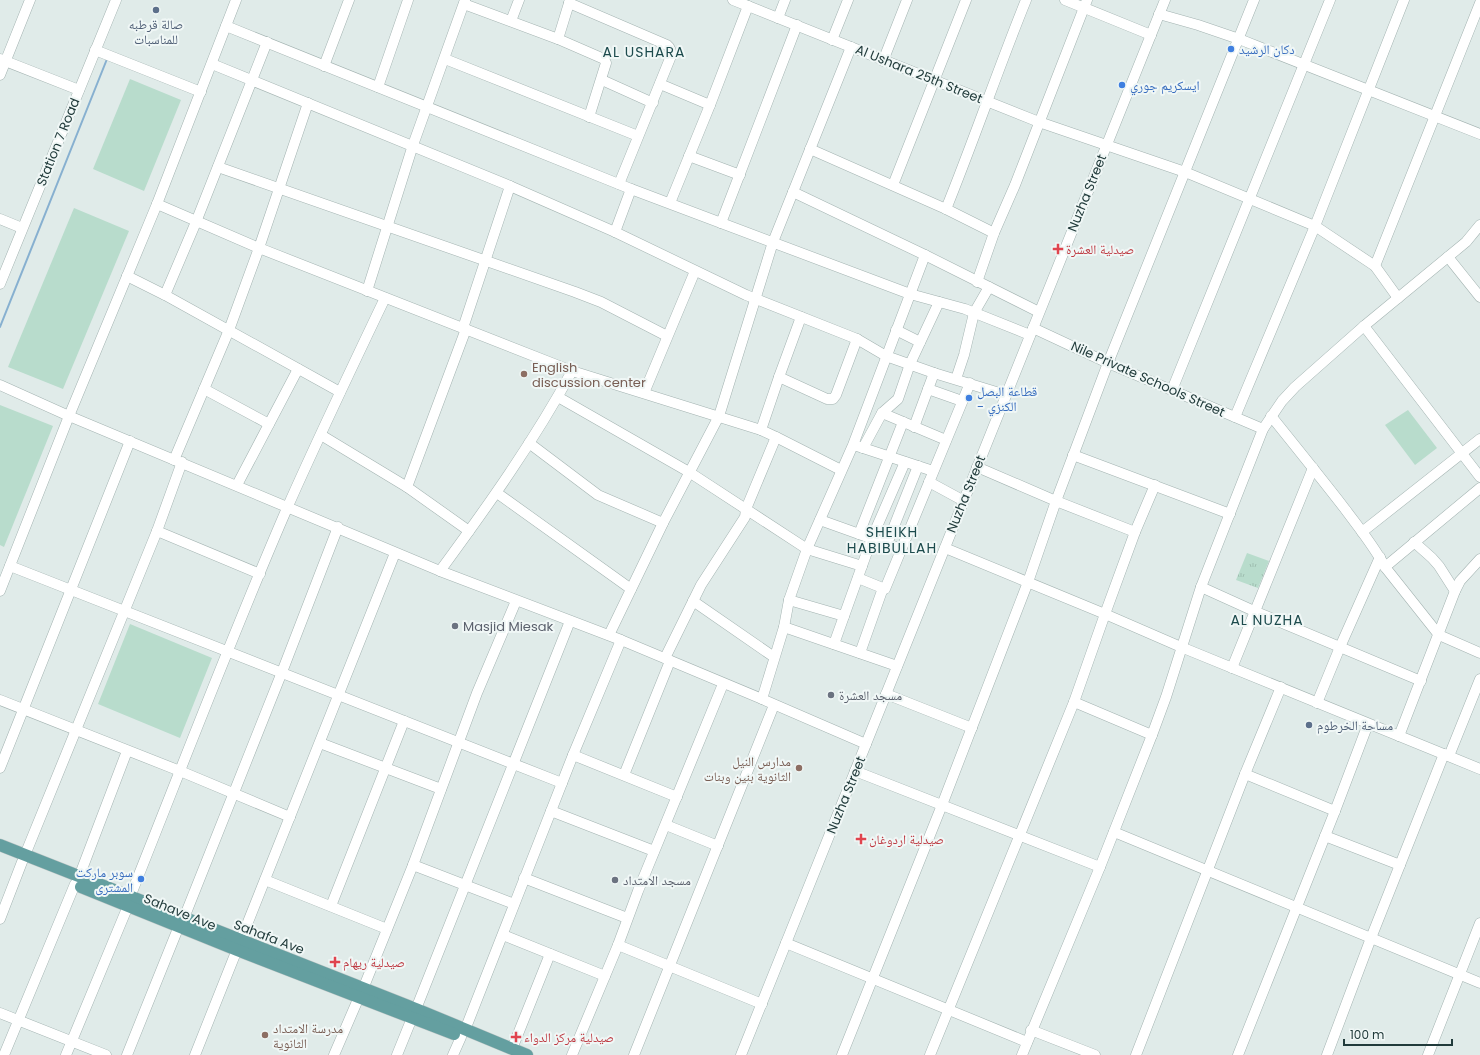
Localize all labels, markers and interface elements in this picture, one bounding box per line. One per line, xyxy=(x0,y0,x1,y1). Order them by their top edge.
marker: صالة قرطبه للمناسبات xyxy=(151,5,161,15)
place label: صالة قرطبه للمناسبات xyxy=(129,15,183,49)
street label: Al Ushara 25th Street xyxy=(853,40,986,108)
place label: دكان الرشيد xyxy=(1239,40,1295,59)
district label: AL USHARA xyxy=(603,42,685,62)
marker: دكان الرشيد xyxy=(1226,44,1236,54)
place label: ايسكريم جوري xyxy=(1130,76,1200,96)
marker: ايسكريم جوري xyxy=(1117,80,1127,90)
street label: Station 7 Road xyxy=(32,95,84,189)
street label: Nuzha Street xyxy=(1063,151,1111,235)
place label: صيدلية العشرة xyxy=(1066,240,1134,259)
marker: صيدلية العشرة xyxy=(1053,244,1063,254)
street label: Nile Private Schools Street xyxy=(1068,336,1228,422)
place label: English discussion center xyxy=(532,358,646,392)
marker: English discussion center xyxy=(519,369,529,379)
place label: قطاعة البصل - الكنزي xyxy=(977,382,1037,417)
marker: قطاعة البصل - الكنزي xyxy=(964,393,974,403)
street label: Nuzha Street xyxy=(942,452,990,536)
district label: SHEIKH HABIBULLAH xyxy=(847,522,937,558)
district label: AL NUZHA xyxy=(1230,610,1304,630)
place label: Masjid Miesak xyxy=(463,617,553,636)
marker: Masjid Miesak xyxy=(450,621,460,631)
place label: مسجد العشرة xyxy=(839,686,902,705)
marker: مسجد العشرة xyxy=(826,690,836,700)
place label: مساحة الخرطوم xyxy=(1317,716,1393,735)
marker: مساحة الخرطوم xyxy=(1304,720,1314,730)
place label: مدارس النيل الثانوية بنين وبنات xyxy=(704,752,791,786)
street label: Nuzha Street xyxy=(822,753,870,837)
marker: مدارس النيل الثانوية بنين وبنات xyxy=(794,763,804,773)
place label: صيدلية اردوغان xyxy=(869,830,944,849)
marker: صيدلية اردوغان xyxy=(856,834,866,844)
place label: سوبر ماركت المشترى xyxy=(76,863,133,897)
place label: مسجد الامتداد xyxy=(623,871,691,890)
marker: سوبر ماركت المشترى xyxy=(136,874,146,884)
marker: مسجد الامتداد xyxy=(610,875,620,885)
street label: Sahave Ave xyxy=(141,889,219,935)
street label: Sahafa Ave xyxy=(231,915,307,959)
place label: صيدلية ريهام xyxy=(343,953,405,972)
marker: صيدلية ريهام xyxy=(330,957,340,967)
place label: مدرسة الامتداد الثانوية xyxy=(273,1019,343,1053)
scale bar xyxy=(1344,1021,1452,1047)
text: 100 m xyxy=(1350,1026,1384,1043)
place label: صيدلية مركز الدواء xyxy=(524,1028,614,1047)
marker: مدرسة الامتداد الثانوية xyxy=(260,1030,270,1040)
marker: صيدلية مركز الدواء xyxy=(511,1032,521,1042)

